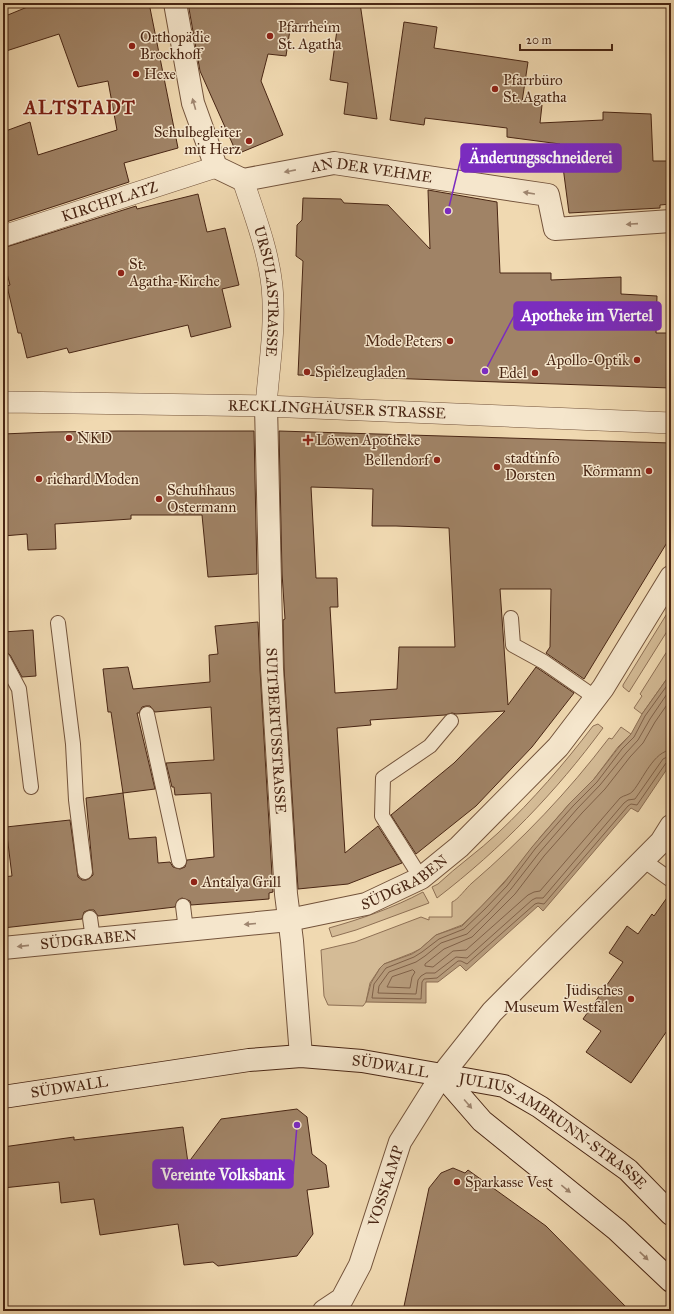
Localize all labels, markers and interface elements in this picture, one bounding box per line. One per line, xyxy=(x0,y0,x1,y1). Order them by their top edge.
place label: Pfarrheim St. Agatha xyxy=(278,18,342,53)
scale bar xyxy=(520,26,612,52)
place label: Orthopädie Brockhoff xyxy=(140,28,210,63)
marker: Pfarrheim St. Agatha xyxy=(265,31,275,41)
text: 20 m xyxy=(526,33,552,47)
marker: Orthopädie Brockhoff xyxy=(127,41,137,51)
place label: Hexe xyxy=(144,65,176,83)
marker: Hexe xyxy=(131,69,141,79)
place label: Pfarrbüro St. Agatha xyxy=(503,71,567,106)
marker: Pfarrbüro St. Agatha xyxy=(490,84,500,94)
district label: ALTSTADT xyxy=(22,96,136,119)
one-way arrow xyxy=(191,97,197,109)
place label: Schulbegleiter mit Herz xyxy=(154,123,241,158)
marker: Schulbegleiter mit Herz xyxy=(244,136,254,146)
callout: Änderungsschneiderei xyxy=(461,144,621,172)
text: Änderungsschneiderei xyxy=(468,147,613,168)
street label: AN DER VEHME xyxy=(308,154,434,187)
one-way arrow xyxy=(284,168,296,174)
street label: KIRCHPLATZ xyxy=(59,178,160,225)
one-way arrow xyxy=(523,190,535,196)
one-way arrow xyxy=(626,220,638,227)
street label: URSULASTRASSE xyxy=(250,224,282,358)
place label: St. Agatha-Kirche xyxy=(128,255,220,290)
marker: St. Agatha-Kirche xyxy=(116,268,126,278)
callout: Apotheke im Viertel xyxy=(514,302,661,330)
text: Apotheke im Viertel xyxy=(520,306,653,326)
place label: Mode Peters xyxy=(365,332,442,350)
marker: Mode Peters xyxy=(445,336,455,346)
place label: Apollo-Optik xyxy=(546,351,629,369)
marker: Apollo-Optik xyxy=(632,355,642,365)
place label: Spielzeugladen xyxy=(315,363,406,381)
place label: Edel xyxy=(498,364,528,382)
marker: Spielzeugladen xyxy=(302,367,312,377)
marker: Edel xyxy=(530,368,540,378)
street label: RECKLINGHÄUSER STRASSE xyxy=(228,396,447,423)
place label: NKD xyxy=(77,429,112,447)
place label: Löwen Apotheke xyxy=(316,431,420,449)
marker: NKD xyxy=(64,433,74,443)
marker: Löwen Apotheke xyxy=(303,435,313,445)
place label: stadtinfo Dorsten xyxy=(505,449,560,484)
place label: Bellendorf xyxy=(365,451,432,469)
marker: Bellendorf xyxy=(432,455,442,465)
marker: stadtinfo Dorsten xyxy=(492,462,502,472)
place label: Körmann xyxy=(582,462,641,480)
marker: Körmann xyxy=(644,466,654,476)
place label: richard Moden xyxy=(47,470,139,488)
marker: richard Moden xyxy=(34,474,44,484)
place label: Schuhhaus Ostermann xyxy=(167,481,236,516)
marker: Schuhhaus Ostermann xyxy=(154,494,164,504)
street label: SUITBERTUSSTRASSE xyxy=(263,648,290,815)
street label: SÜDGRABEN xyxy=(360,851,452,914)
place label: Antalya Grill xyxy=(201,873,282,891)
marker: Antalya Grill xyxy=(189,877,199,887)
one-way arrow xyxy=(244,920,256,927)
street label: SÜDGRABEN xyxy=(39,926,138,953)
one-way arrow xyxy=(17,943,29,949)
place label: Jüdisches Museum Westfalen xyxy=(504,981,623,1016)
marker: Jüdisches Museum Westfalen xyxy=(626,994,636,1004)
street label: SÜDWALL xyxy=(351,1051,430,1082)
street label: JULIUS-AMBRUNN-STRASSE xyxy=(455,1069,651,1193)
street label: SÜDWALL xyxy=(29,1072,109,1102)
one-way arrow xyxy=(463,1099,472,1109)
street label: VOSSKAMP xyxy=(364,1143,407,1230)
callout: Vereinte Volksbank xyxy=(153,1160,293,1188)
text: Vereinte Volksbank xyxy=(160,1165,286,1184)
place label: Sparkasse Vest xyxy=(465,1173,554,1191)
marker: Sparkasse Vest xyxy=(452,1177,462,1187)
one-way arrow xyxy=(561,1184,571,1193)
one-way arrow xyxy=(639,1251,649,1260)

